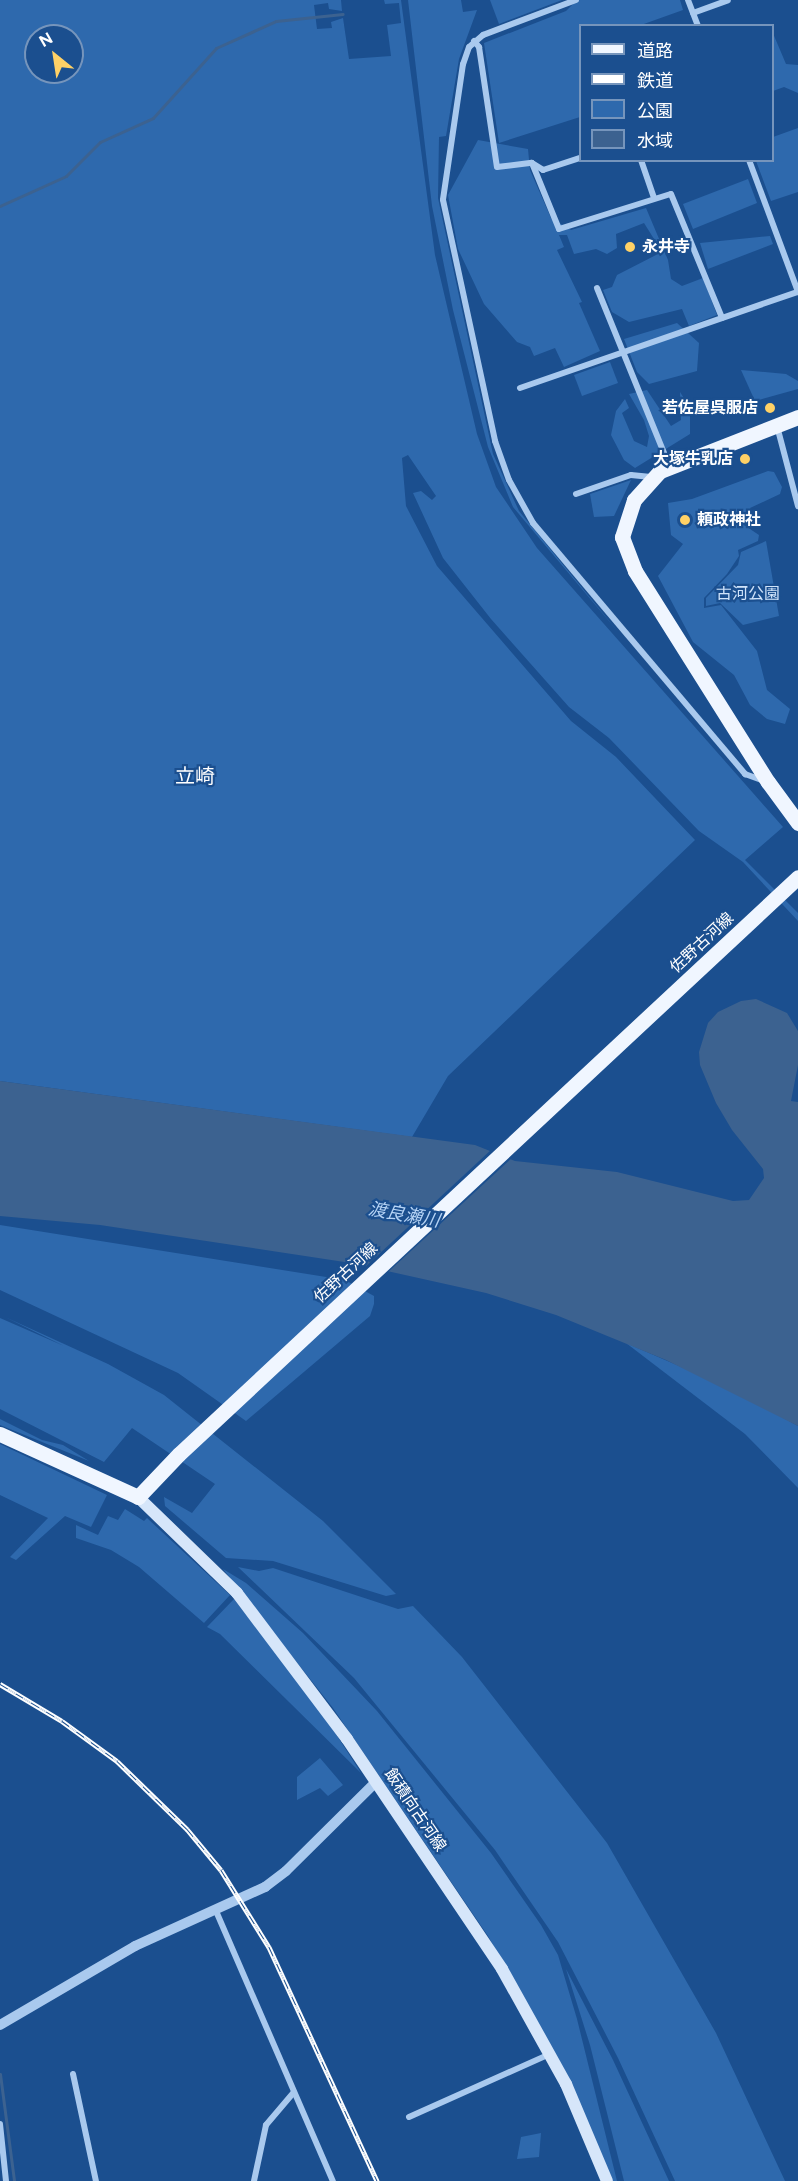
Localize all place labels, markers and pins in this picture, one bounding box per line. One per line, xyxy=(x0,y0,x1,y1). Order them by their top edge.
place label: 永井寺 xyxy=(642,237,690,257)
marker: 永井寺 xyxy=(623,240,637,254)
place label: 若佐屋呉服店 xyxy=(662,398,758,418)
marker: 若佐屋呉服店 xyxy=(763,401,777,415)
place label: 大塚牛乳店 xyxy=(653,449,733,469)
marker: 大塚牛乳店 xyxy=(738,452,752,466)
place label: 頼政神社 xyxy=(697,510,761,530)
marker: 頼政神社 xyxy=(678,513,692,527)

